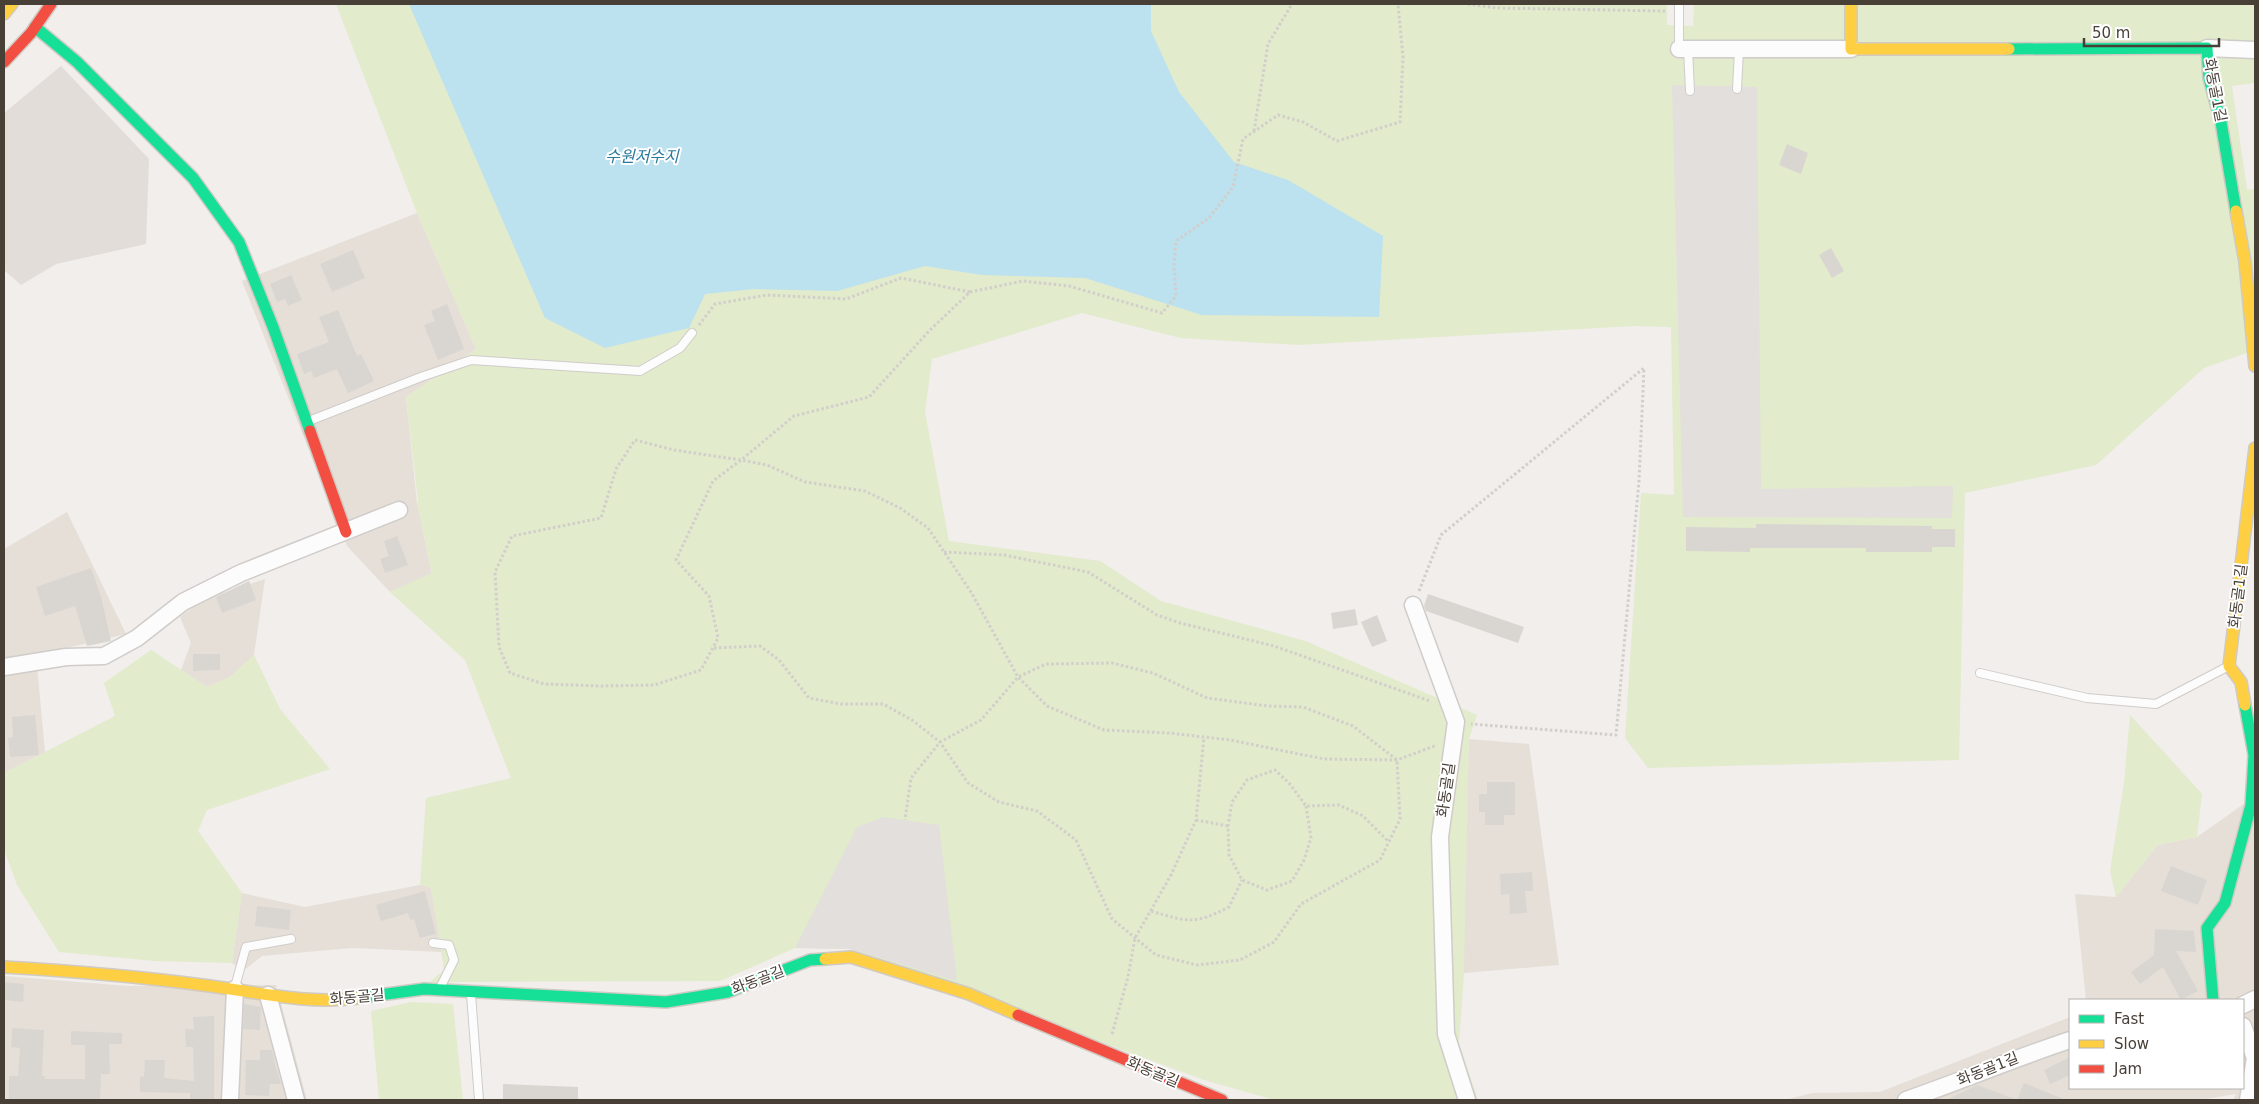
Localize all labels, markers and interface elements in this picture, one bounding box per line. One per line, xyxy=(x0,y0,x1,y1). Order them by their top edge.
scale bar xyxy=(2084,15,2219,47)
text: 50 m xyxy=(2092,24,2130,42)
street label: 화동골1길 xyxy=(2200,57,2230,123)
water label: 수원저수지 xyxy=(605,147,680,166)
street label: 화동골1길 xyxy=(2225,563,2251,629)
street label: 화동골길 xyxy=(1433,761,1459,819)
street label: 화동골길 xyxy=(729,962,787,998)
street label: 화동골길 xyxy=(329,986,385,1008)
legend xyxy=(2069,999,2244,1089)
text: Fast xyxy=(2114,1010,2144,1028)
text: Slow xyxy=(2114,1035,2149,1053)
street label: 화동골1길 xyxy=(1955,1049,2021,1089)
street label: 화동골길 xyxy=(1124,1053,1182,1091)
text: Jam xyxy=(2113,1060,2142,1078)

